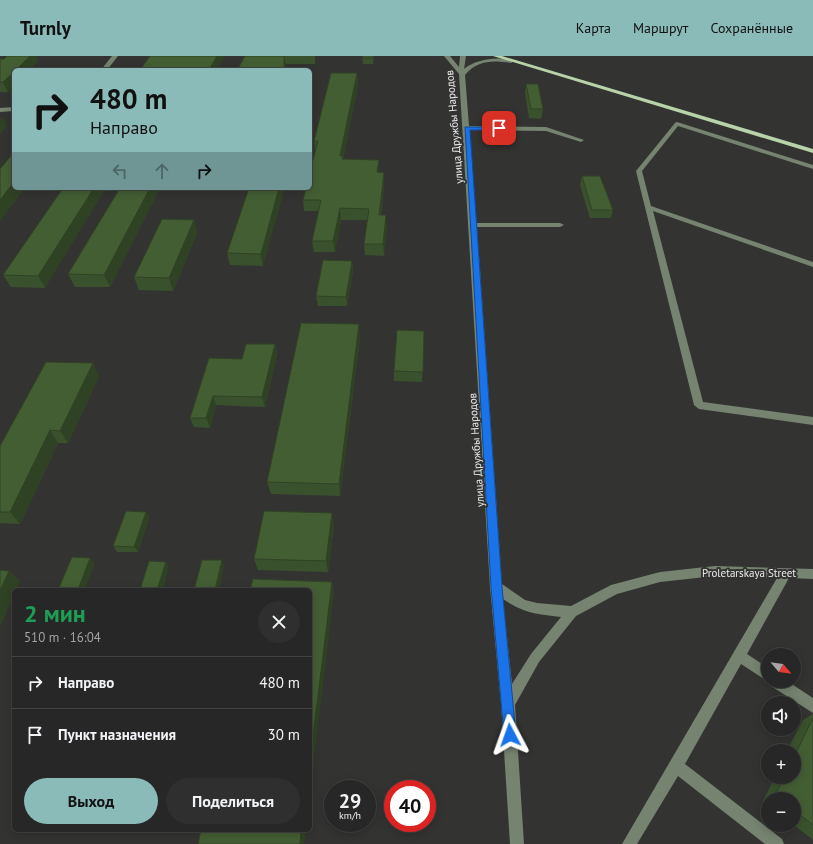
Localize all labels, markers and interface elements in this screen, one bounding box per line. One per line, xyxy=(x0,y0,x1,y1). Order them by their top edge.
text: Turnly xyxy=(20,16,71,40)
text: Карта xyxy=(576,19,611,37)
text: Маршрут xyxy=(633,19,688,37)
text: Сохранённые xyxy=(710,19,793,37)
street label: улица Дружбы Народов xyxy=(442,69,466,185)
text: 480 m xyxy=(90,80,167,117)
icon: right xyxy=(24,84,76,136)
pin xyxy=(482,111,516,145)
text: Направо xyxy=(90,116,158,139)
icon: arrive xyxy=(488,117,510,139)
icon: left xyxy=(109,160,131,182)
icon: ahead xyxy=(151,160,173,182)
icon: right xyxy=(193,160,215,182)
street label: улица Дружбы Народов xyxy=(465,393,487,507)
street label: Proletarskaya Street xyxy=(702,566,796,580)
text: 2 мин xyxy=(24,598,86,629)
button: close xyxy=(258,601,300,643)
text: 510 m · 16:04 xyxy=(24,629,101,646)
north arrow xyxy=(761,648,801,688)
map controls xyxy=(761,648,801,832)
icon: right xyxy=(24,672,46,694)
text: Направо xyxy=(58,673,114,692)
text: 480 m xyxy=(259,673,300,692)
button: sound xyxy=(761,696,801,736)
position arrow xyxy=(489,714,531,756)
icon: arrive xyxy=(24,724,46,746)
text: Пункт назначения xyxy=(58,725,176,744)
text: 30 m xyxy=(267,725,300,744)
button: + xyxy=(761,744,801,784)
button: Выход xyxy=(24,778,158,824)
button: Поделиться xyxy=(166,778,300,824)
speed limit sign: 40 xyxy=(384,780,436,832)
text: 29 xyxy=(339,788,361,814)
button: − xyxy=(761,792,801,832)
text: km/h xyxy=(339,809,361,822)

